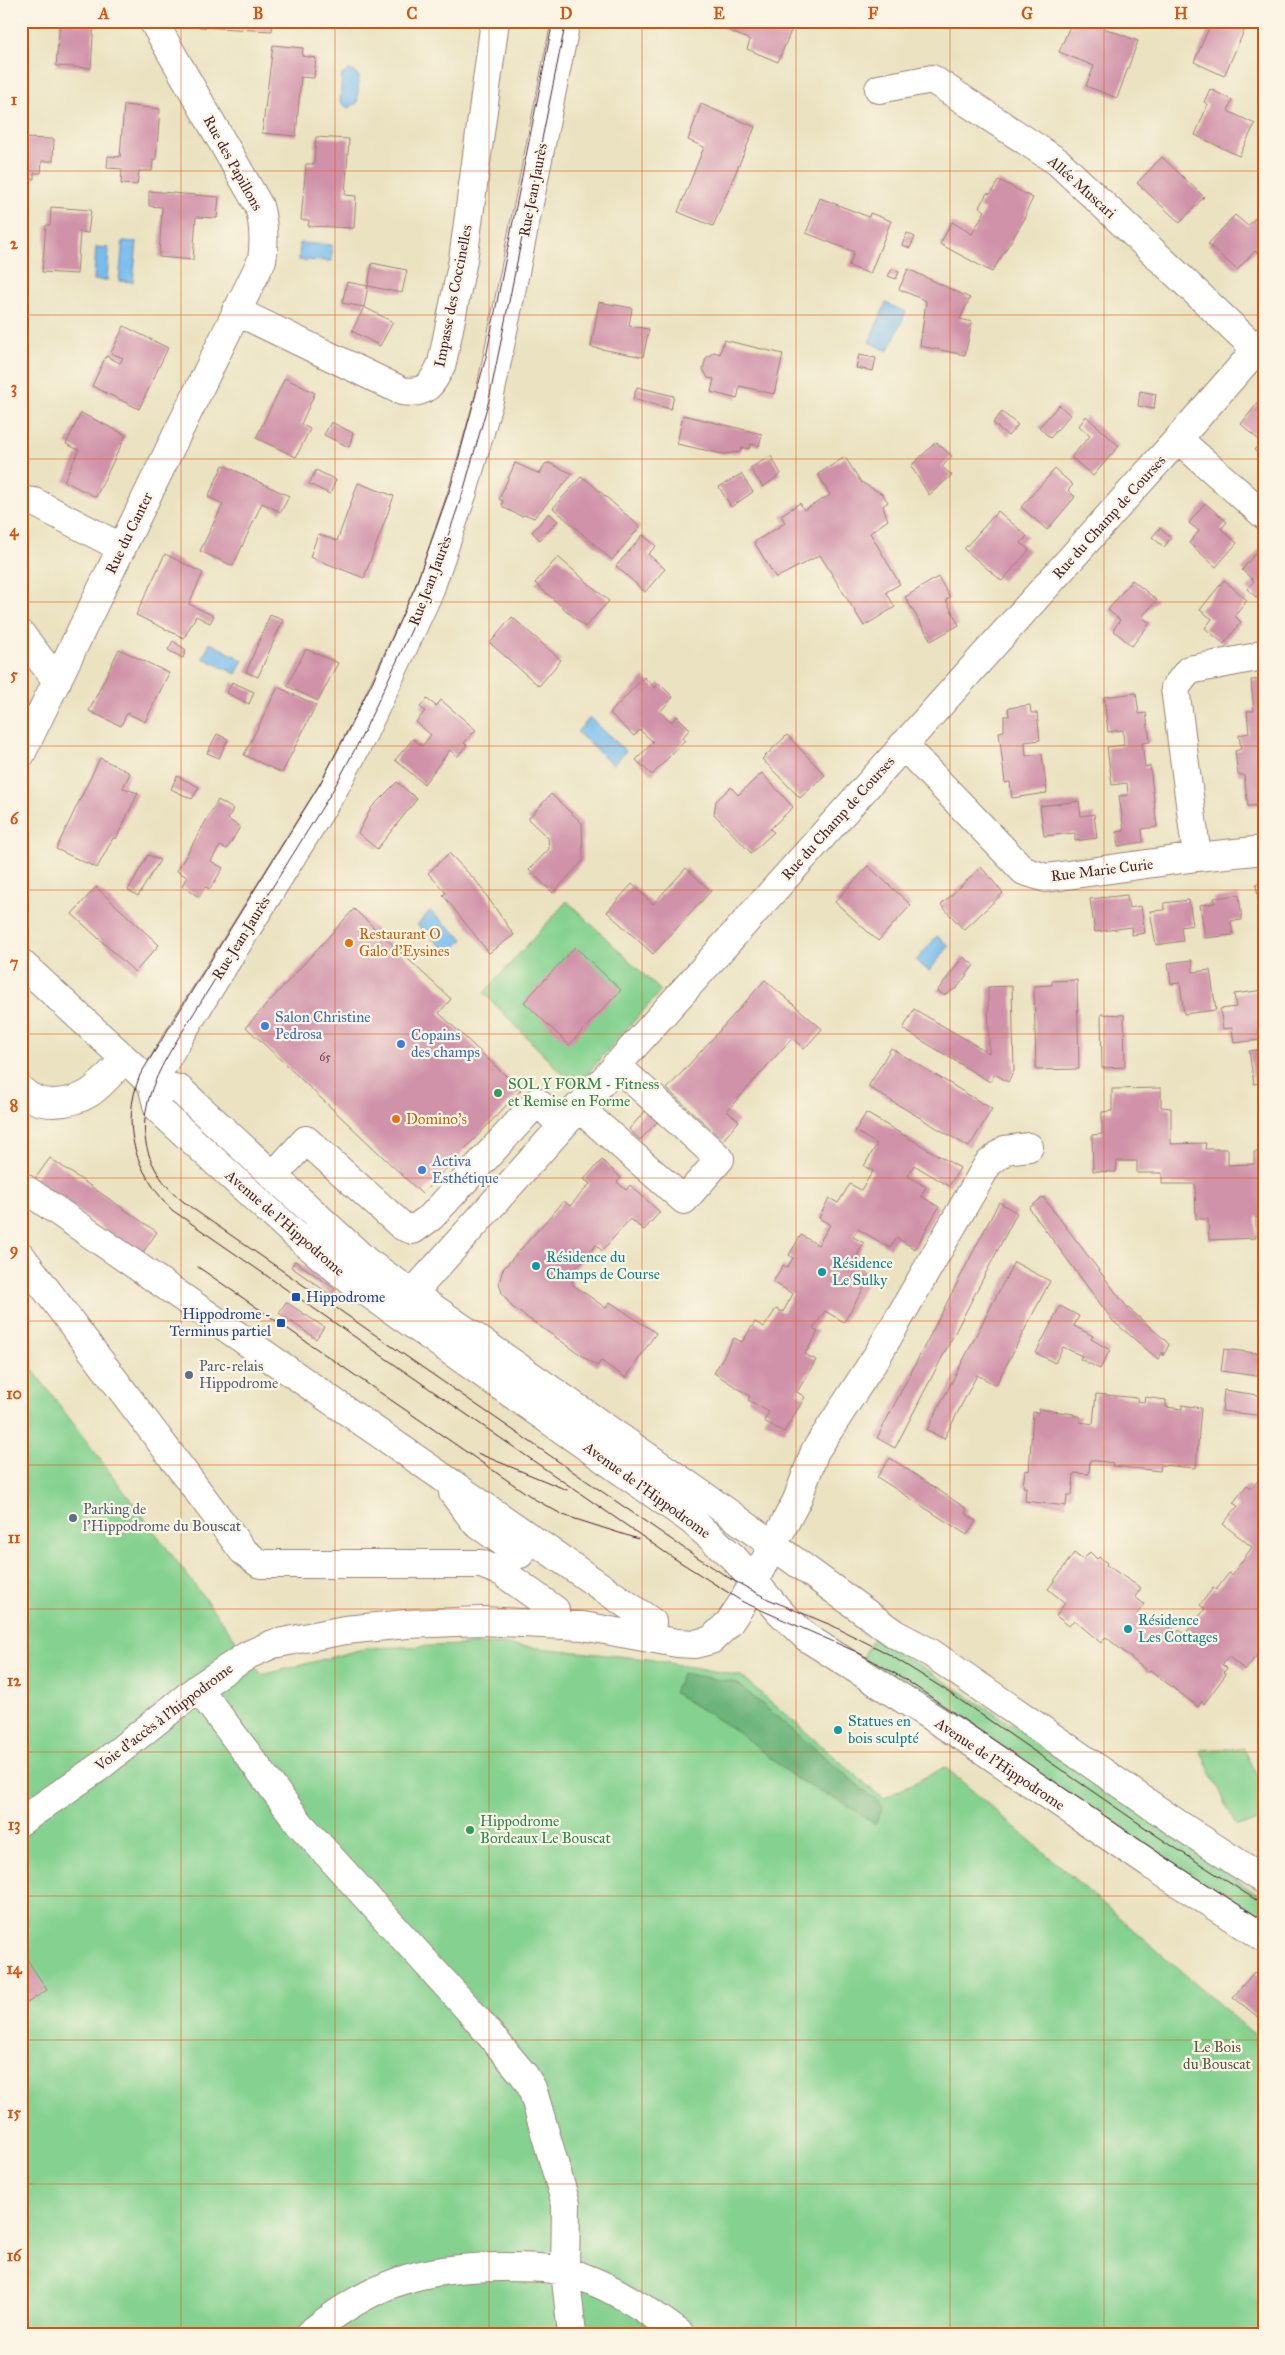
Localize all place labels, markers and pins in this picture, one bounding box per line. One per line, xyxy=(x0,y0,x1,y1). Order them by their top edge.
place label: Restaurant O Galo d'Eysines xyxy=(359,925,449,960)
marker: Restaurant O Galo d'Eysines xyxy=(343,937,355,949)
place label: Salon Christine Pedrosa xyxy=(275,1008,371,1043)
marker: Salon Christine Pedrosa xyxy=(259,1020,271,1032)
place label: Copains des champs xyxy=(411,1026,480,1061)
marker: Copains des champs xyxy=(395,1038,407,1050)
place label: SOL Y FORM - Fitness et Remise en Forme xyxy=(508,1075,659,1110)
marker: SOL Y FORM - Fitness et Remise en Forme xyxy=(492,1087,504,1099)
place label: Domino's xyxy=(406,1110,467,1128)
marker: Domino's xyxy=(390,1113,402,1125)
place label: Activa Esthétique xyxy=(431,1152,499,1188)
marker: Activa Esthétique xyxy=(416,1164,428,1176)
place label: Résidence du Champs de Course xyxy=(546,1248,660,1283)
place label: Résidence Le Sulky xyxy=(832,1254,893,1289)
marker: Résidence du Champs de Course xyxy=(530,1260,542,1272)
marker: Résidence Le Sulky xyxy=(816,1266,828,1278)
place label: Hippodrome xyxy=(306,1288,385,1306)
marker: Hippodrome xyxy=(290,1291,302,1303)
place label: Hippodrome - Terminus partiel xyxy=(169,1305,272,1340)
marker: Hippodrome - Terminus partiel xyxy=(275,1317,287,1329)
place label: Parc-relais Hippodrome xyxy=(199,1357,278,1392)
marker: Parc-relais Hippodrome xyxy=(183,1369,195,1381)
place label: Parking de l'Hippodrome du Bouscat xyxy=(83,1500,242,1535)
marker: Parking de l'Hippodrome du Bouscat xyxy=(67,1512,79,1524)
place label: Résidence Les Cottages xyxy=(1138,1611,1218,1646)
marker: Résidence Les Cottages xyxy=(1122,1623,1134,1635)
place label: Statues en bois sculpté xyxy=(848,1712,919,1747)
marker: Statues en bois sculpté xyxy=(832,1724,844,1736)
place label: Hippodrome Bordeaux Le Bouscat xyxy=(480,1812,611,1847)
marker: Hippodrome Bordeaux Le Bouscat xyxy=(464,1824,476,1836)

